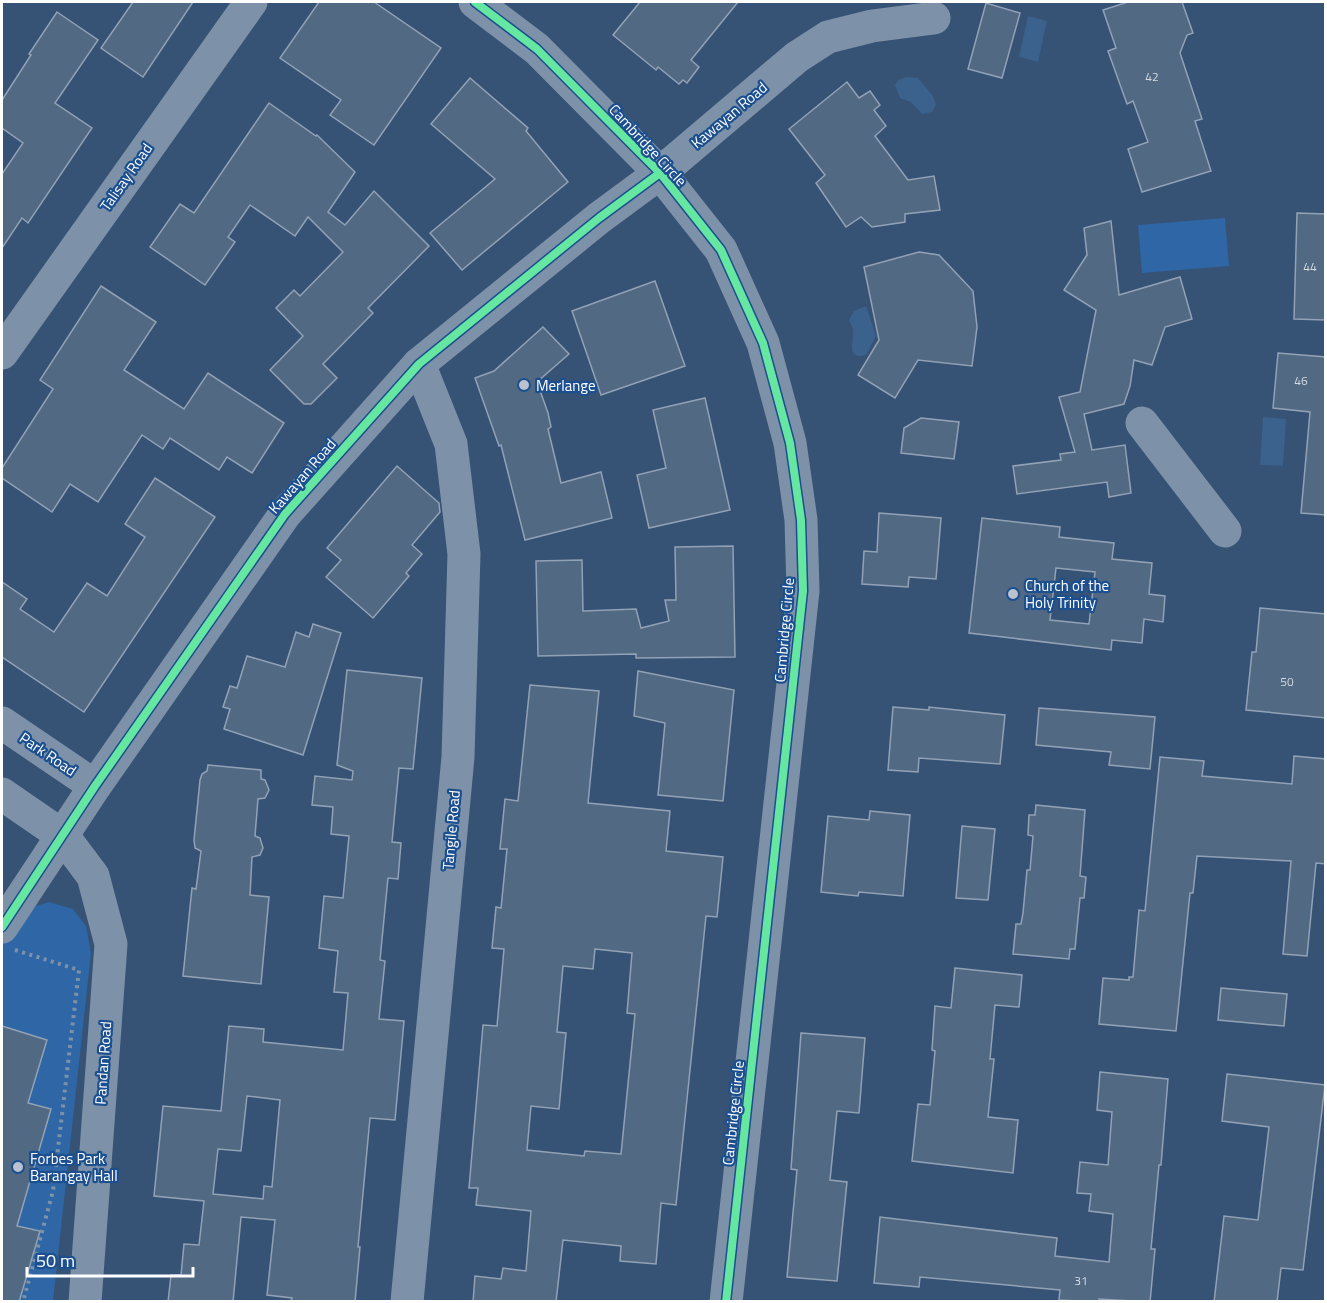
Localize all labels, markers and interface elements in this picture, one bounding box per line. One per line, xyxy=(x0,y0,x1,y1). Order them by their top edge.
house number: 42 xyxy=(1145,67,1159,86)
street label: Kawayan Road xyxy=(686,76,772,154)
street label: Cambridge Circle xyxy=(604,99,692,191)
street label: Talisay Road xyxy=(94,138,158,216)
house number: 44 xyxy=(1303,257,1317,276)
house number: 46 xyxy=(1294,371,1308,390)
place label: Merlange xyxy=(536,374,596,397)
marker: Merlange xyxy=(517,378,531,392)
street label: Kawayan Road xyxy=(263,433,341,519)
place label: Church of the Holy Trinity xyxy=(1025,574,1109,614)
street label: Cambridge Circle xyxy=(768,577,800,683)
marker: Church of the Holy Trinity xyxy=(1006,587,1020,601)
house number: 50 xyxy=(1280,672,1294,691)
street label: Park Road xyxy=(15,726,81,782)
street label: Tangile Road xyxy=(436,789,466,871)
street label: Pandan Road xyxy=(89,1020,117,1106)
street label: Cambridge Circle xyxy=(716,1060,750,1166)
place label: Forbes Park Barangay Hall xyxy=(30,1147,118,1187)
marker: Forbes Park Barangay Hall xyxy=(11,1160,25,1174)
scale bar xyxy=(27,1240,194,1278)
text: 50 m xyxy=(36,1247,75,1274)
house number: 31 xyxy=(1074,1271,1088,1290)

